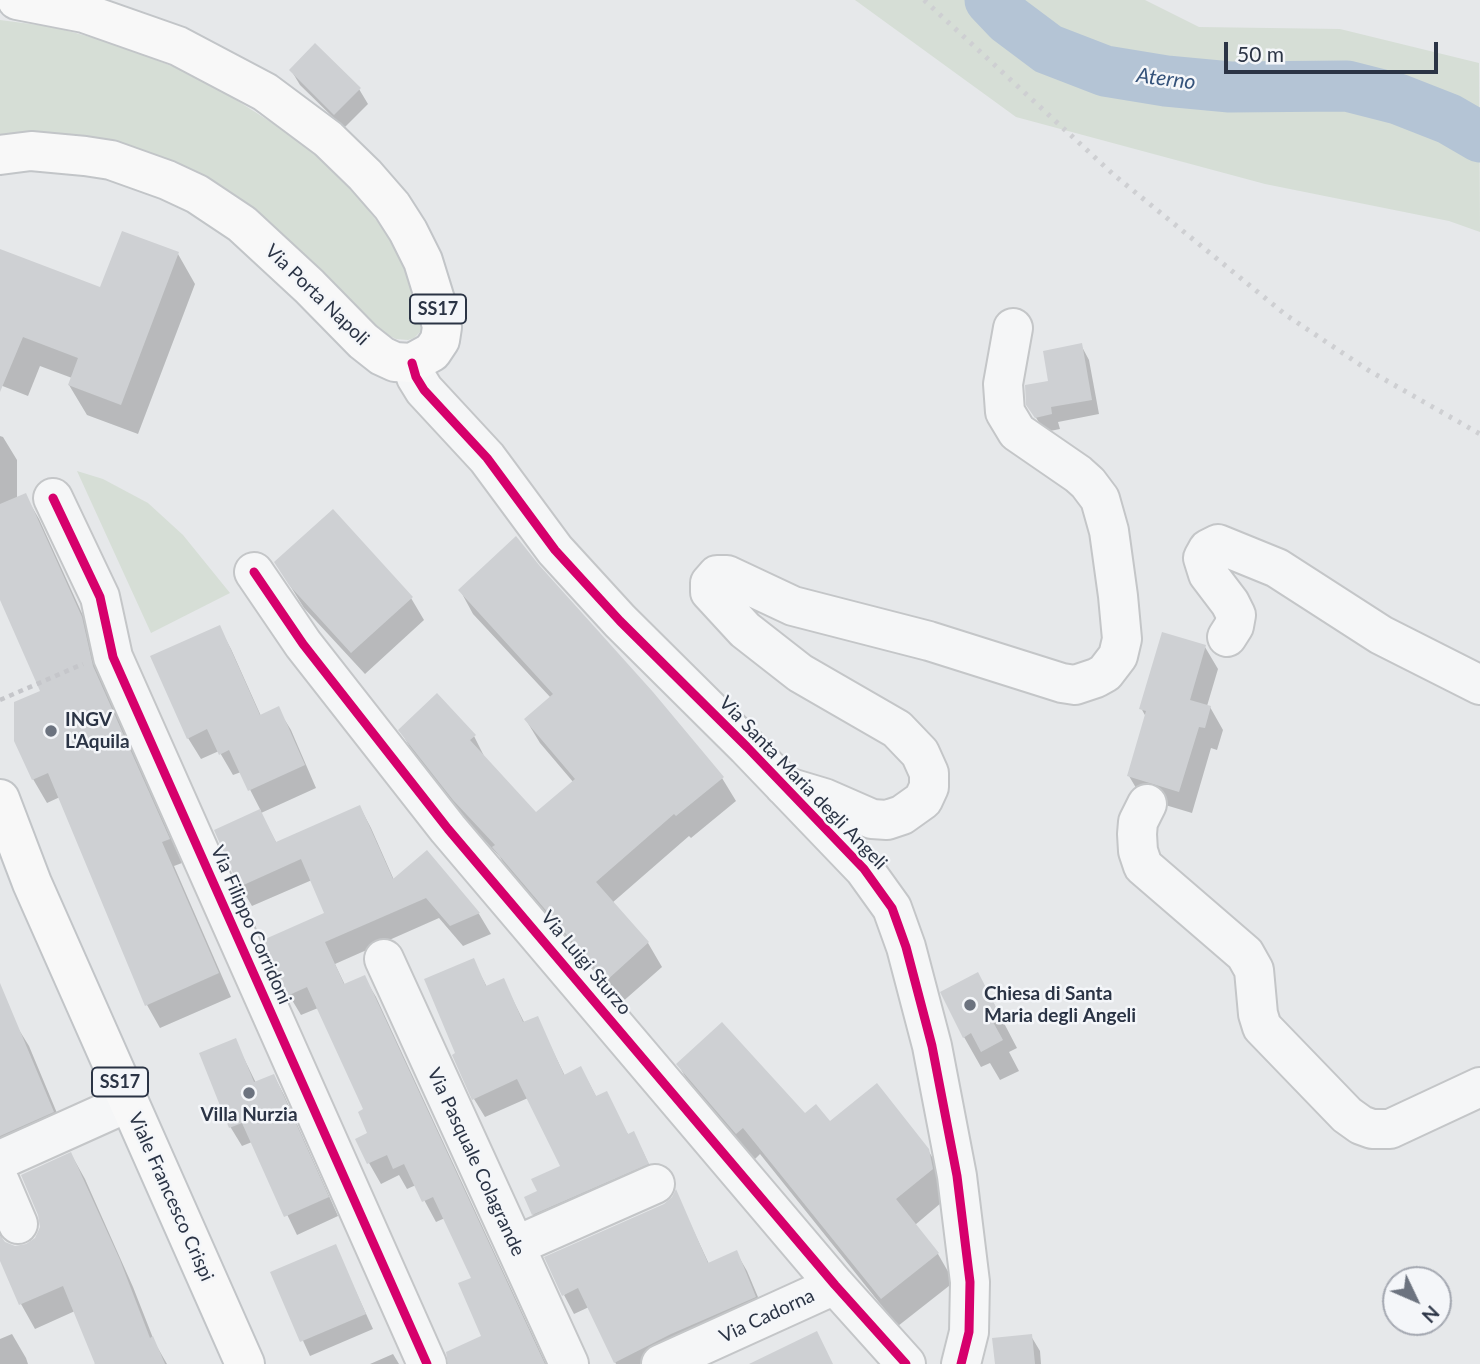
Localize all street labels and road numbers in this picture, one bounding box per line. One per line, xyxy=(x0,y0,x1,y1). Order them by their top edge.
street label: Via Porta Napoli xyxy=(260,240,374,350)
road number: SS17 xyxy=(410,295,466,324)
street label: Via Santa Maria degli Angeli xyxy=(714,692,892,874)
street label: Via Filippo Corridoni xyxy=(206,842,296,1008)
street label: Via Luigi Sturzo xyxy=(536,906,636,1020)
street label: Via Pasquale Colagrande xyxy=(422,1064,530,1260)
road number: SS17 xyxy=(92,1068,148,1097)
street label: Viale Francesco Crispi xyxy=(124,1109,218,1285)
street label: Via Cadorna xyxy=(716,1284,818,1348)

